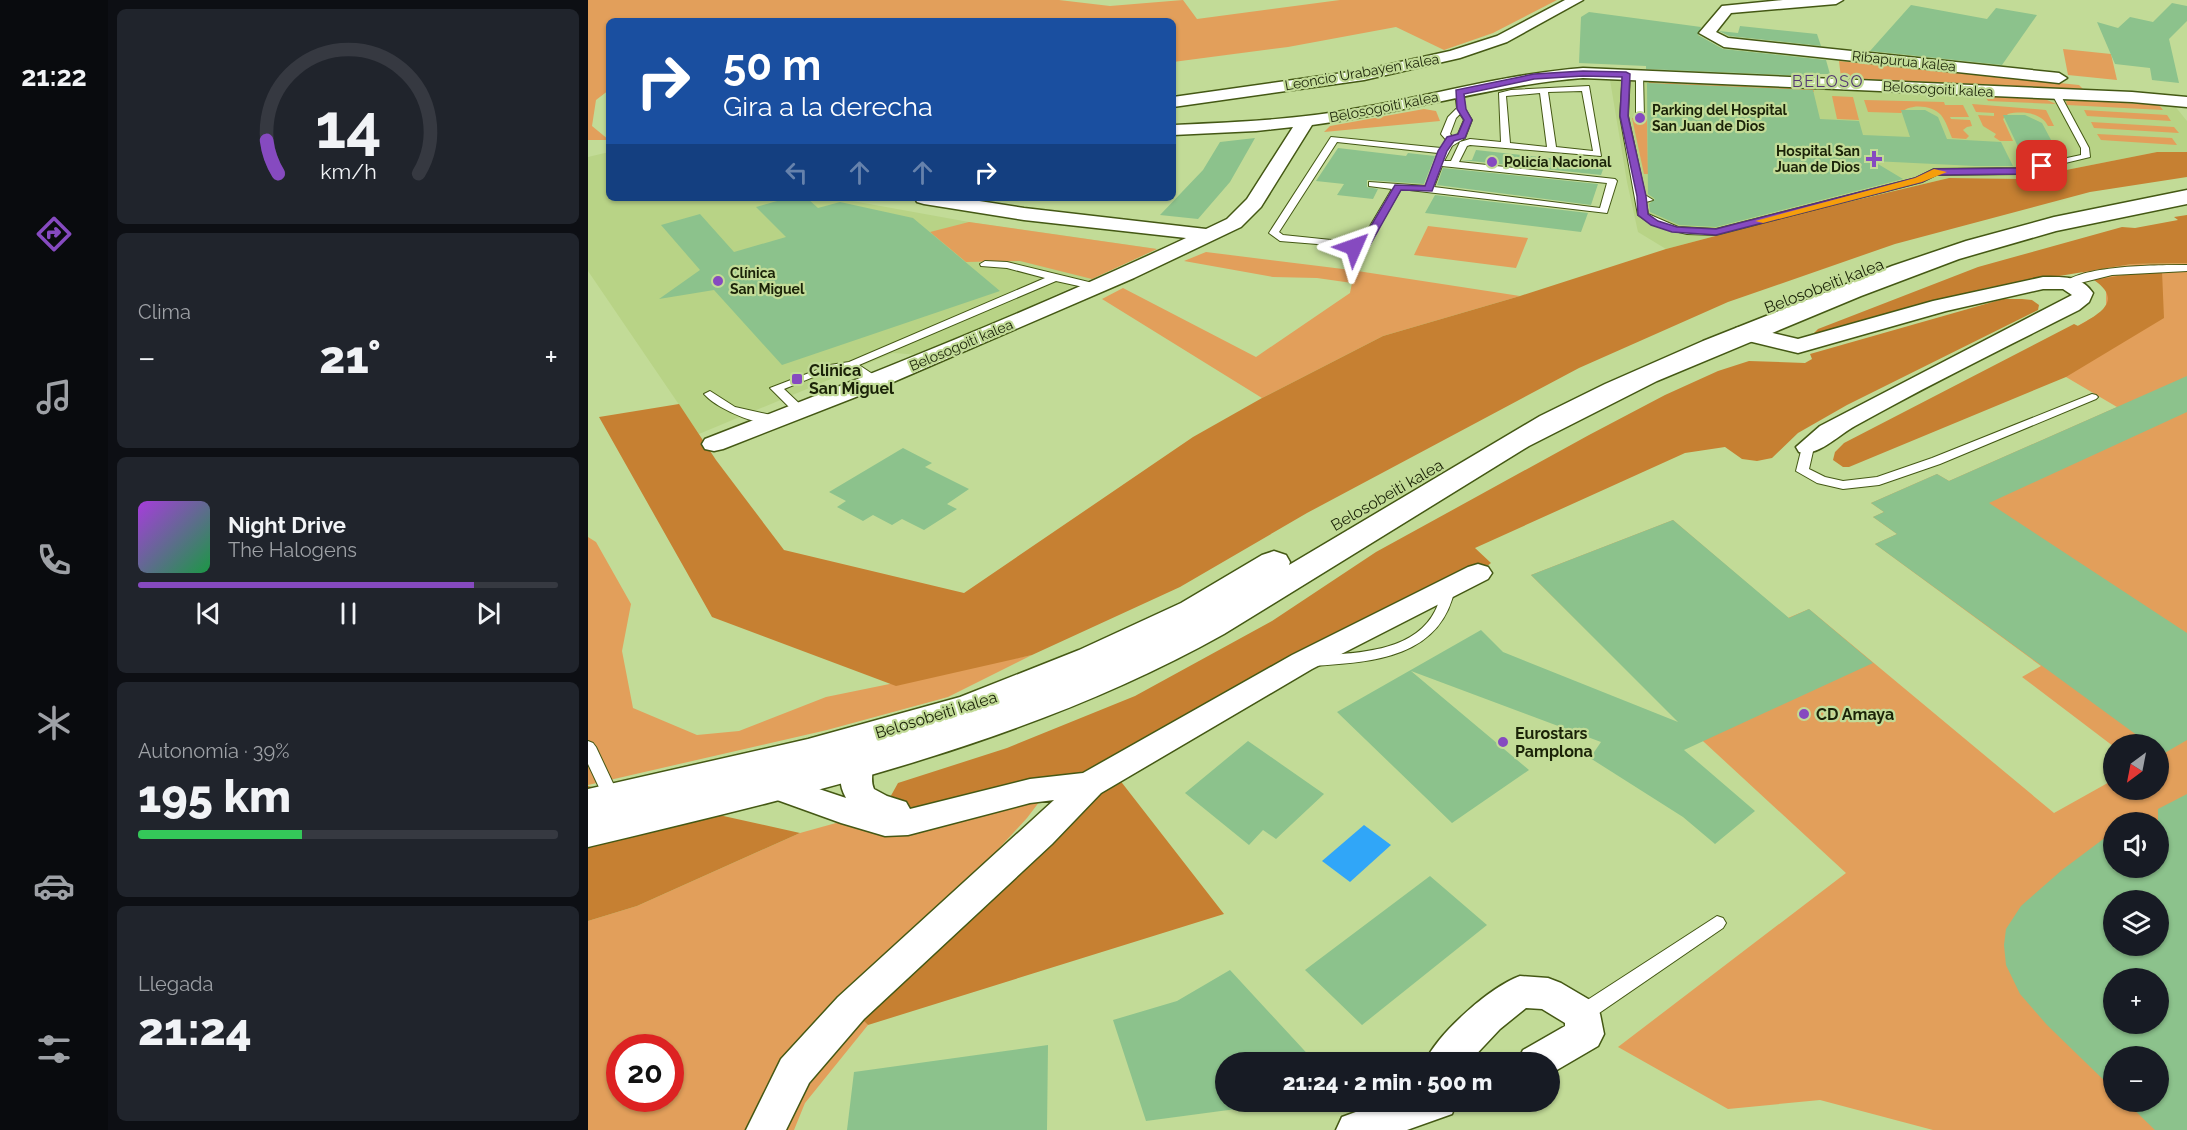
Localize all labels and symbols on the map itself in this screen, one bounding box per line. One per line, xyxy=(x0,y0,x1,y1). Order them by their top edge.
street label: Ribapurua kalea xyxy=(1851,48,1957,74)
street label: Leoncio Urabayen kalea xyxy=(1284,51,1440,93)
district label: BELOSO xyxy=(1792,72,1864,91)
street label: Belosogoiti kalea xyxy=(1882,78,1994,100)
street label: Belosogoiti kalea xyxy=(1328,89,1440,125)
place label: Parking del Hospital San Juan de Dios xyxy=(1652,102,1788,134)
marker: Parking del Hospital San Juan de Dios xyxy=(1633,111,1647,125)
pin xyxy=(2016,140,2067,191)
place label: Hospital San Juan de Dios xyxy=(1775,143,1860,175)
marker: Hospital San Juan de Dios xyxy=(1865,150,1883,168)
place label: Policía Nacional xyxy=(1504,154,1612,170)
marker: Policía Nacional xyxy=(1485,155,1499,169)
position arrow xyxy=(1322,215,1386,279)
street label: Belosobeiti kalea xyxy=(1762,254,1886,318)
place label: Clínica San Miguel xyxy=(730,265,805,297)
marker: Clínica San Miguel xyxy=(711,274,725,288)
street label: Belosogoiti kalea xyxy=(907,316,1015,374)
place label: Clinica San Miguel xyxy=(809,361,895,398)
marker: Clinica San Miguel xyxy=(790,372,804,386)
street label: Belosobeiti kalea xyxy=(1327,455,1447,535)
street label: Belosobeiti kalea xyxy=(873,687,999,743)
place label: CD Amaya xyxy=(1816,705,1894,724)
marker: CD Amaya xyxy=(1797,707,1811,721)
place label: Eurostars Pamplona xyxy=(1515,724,1593,761)
north arrow xyxy=(2103,734,2169,800)
marker: Eurostars Pamplona xyxy=(1496,735,1510,749)
speed limit sign: 20 xyxy=(606,1034,684,1112)

